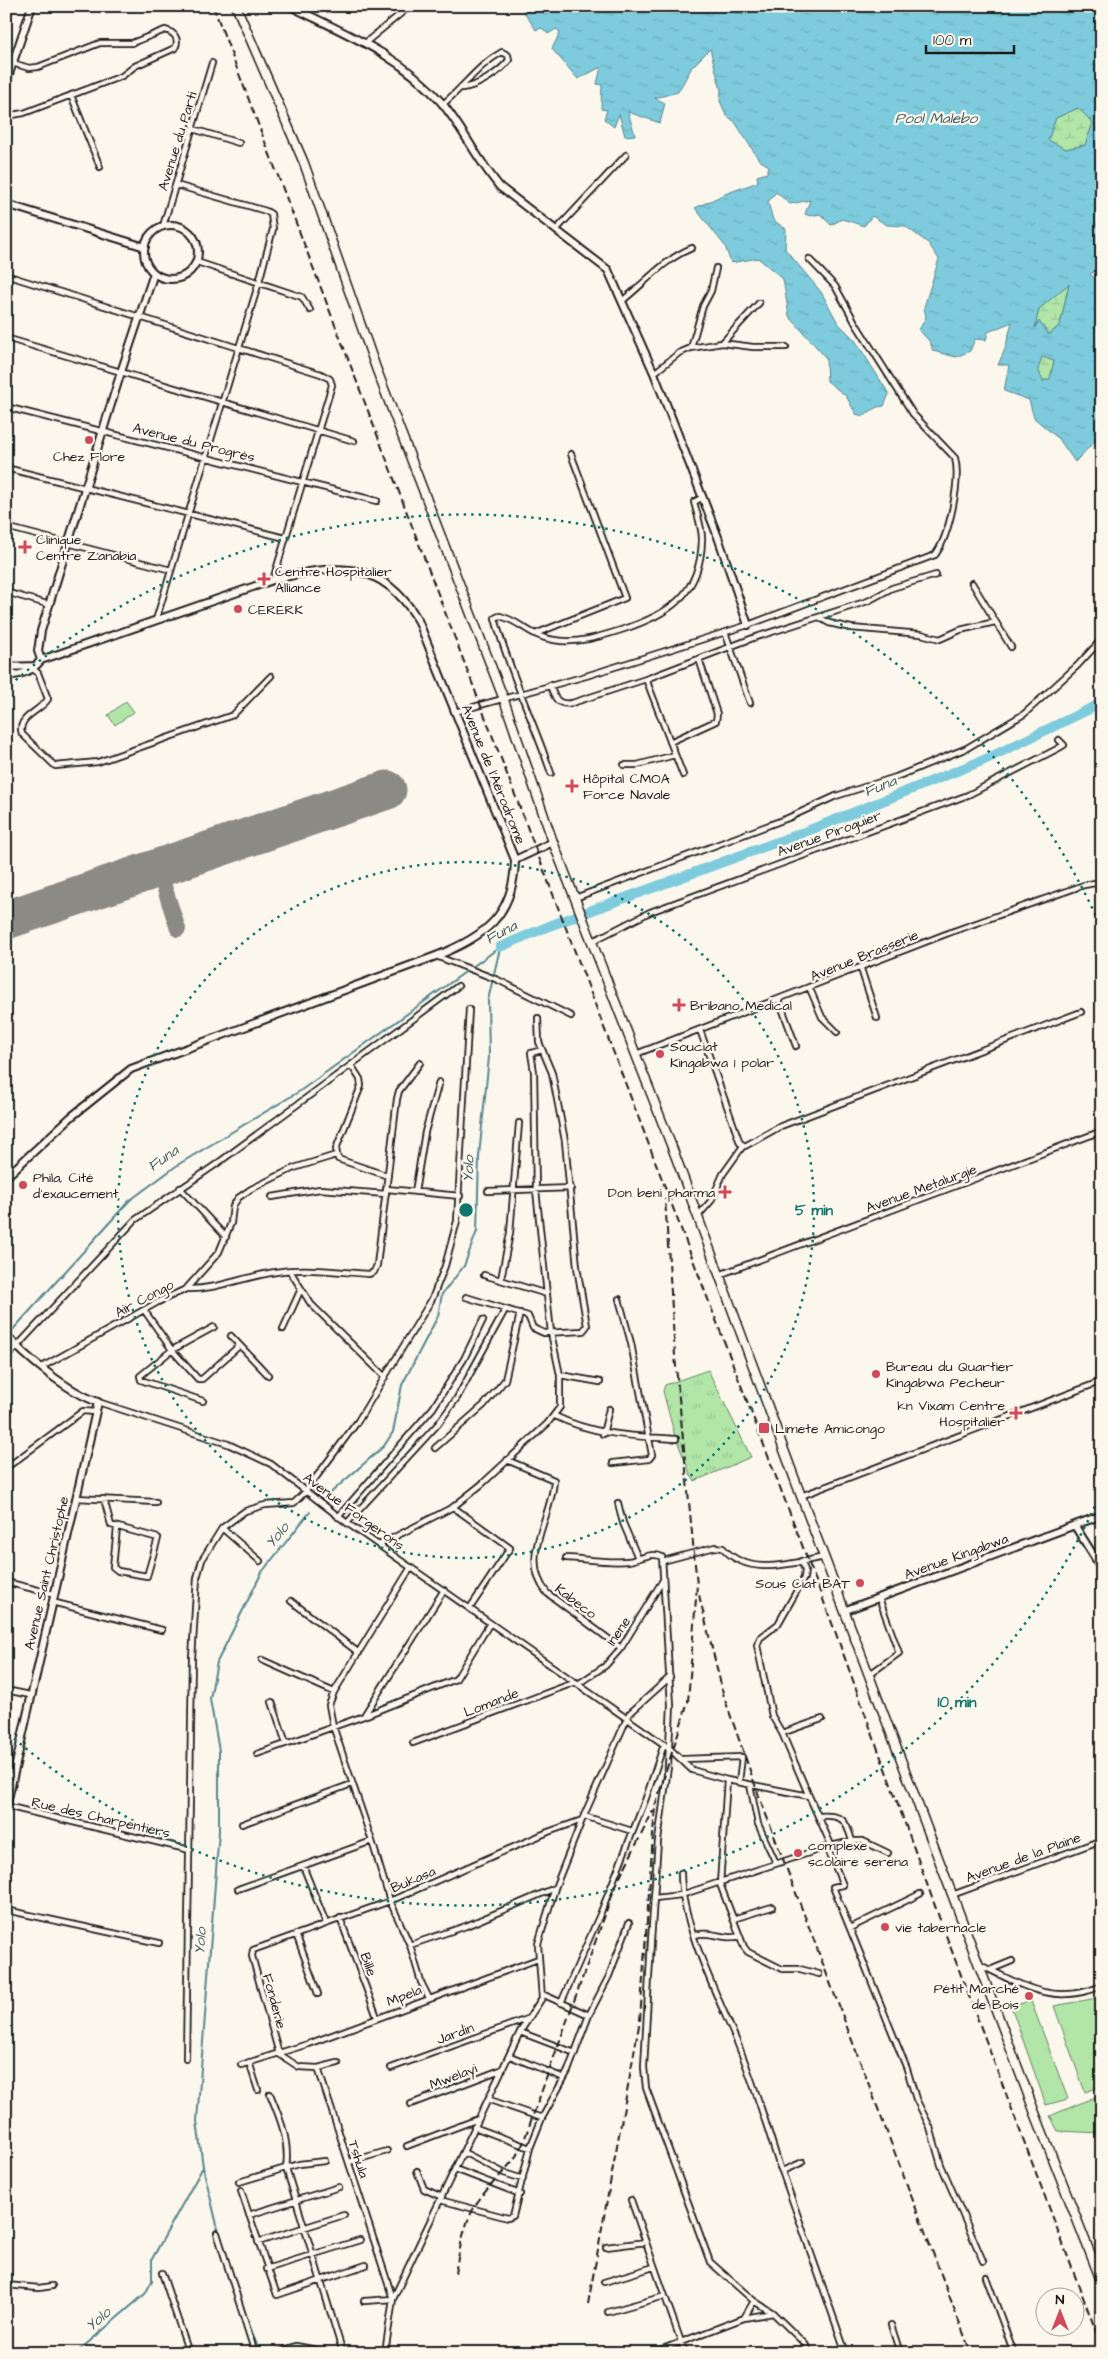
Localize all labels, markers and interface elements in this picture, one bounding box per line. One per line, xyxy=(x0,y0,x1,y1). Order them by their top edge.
scale bar xyxy=(926,22,1013,54)
text: 100 m xyxy=(933,30,972,51)
street label: Avenue du Parti xyxy=(153,89,203,193)
water label: Pool Malebo xyxy=(895,108,979,129)
street label: Avenue du Progrès xyxy=(131,418,257,468)
marker: Chez Flore xyxy=(83,434,95,446)
place label: Chez Flore xyxy=(53,447,125,467)
place label: Clinique Centre Zanabia xyxy=(36,530,136,566)
marker: Clinique Centre Zanabia xyxy=(18,540,32,554)
place label: Centre Hospitalier Alliance xyxy=(275,562,392,598)
marker: Centre Hospitalier Alliance xyxy=(257,572,271,586)
place label: CERERK xyxy=(248,600,303,620)
marker: CERERK xyxy=(232,603,244,615)
street label: Avenue de l’Aérodrome xyxy=(456,701,530,848)
place label: Hôpital CMOA Force Navale xyxy=(583,769,671,805)
water label: Funa xyxy=(861,770,901,802)
marker: Hôpital CMOA Force Navale xyxy=(565,779,579,793)
street label: Avenue Piroguier xyxy=(774,806,884,862)
water label: Funa xyxy=(482,915,522,949)
street label: Avenue Brasserie xyxy=(807,925,922,987)
place label: Bribano Medical xyxy=(690,996,792,1016)
marker: Bribano Medical xyxy=(672,998,686,1012)
place label: Souciat Kingabwa 1 polar xyxy=(670,1037,774,1073)
marker: Souciat Kingabwa 1 polar xyxy=(654,1048,666,1060)
water label: Funa xyxy=(144,1140,184,1177)
water label: Yolo xyxy=(458,1153,480,1183)
street label: Avenue Metalurgie xyxy=(863,1159,980,1218)
place label: Phila, Cité d'exaucement xyxy=(33,1168,119,1204)
marker: Phila, Cité d'exaucement xyxy=(17,1179,29,1191)
place label: Don beni pharma xyxy=(608,1183,715,1203)
marker: Don beni pharma xyxy=(719,1186,731,1198)
text: 5 min xyxy=(795,1200,834,1221)
centre of rings xyxy=(457,1201,475,1219)
street label: Air Congo xyxy=(111,1275,178,1323)
place label: Bureau du Quartier Kingabwa Pecheur xyxy=(886,1357,1013,1393)
marker: Bureau du Quartier Kingabwa Pecheur xyxy=(870,1368,882,1380)
place label: kn Vixam Centre Hospitalier xyxy=(897,1396,1005,1432)
marker: kn Vixam Centre Hospitalier xyxy=(1009,1406,1023,1420)
place label: Limete Amicongo xyxy=(775,1419,885,1439)
marker: Limete Amicongo xyxy=(757,1421,771,1435)
street label: Avenue Forgerons xyxy=(299,1468,408,1555)
street label: Avenue Saint Christophe xyxy=(20,1494,74,1652)
water label: Yolo xyxy=(261,1517,295,1553)
street label: Avenue Kingabwa xyxy=(902,1529,1011,1585)
place label: Sous Ciat BAT xyxy=(755,1574,850,1594)
marker: Sous Ciat BAT xyxy=(854,1577,866,1589)
street label: Kabeco xyxy=(550,1579,601,1624)
street label: Inene xyxy=(602,1613,636,1650)
street label: Lomande xyxy=(461,1683,522,1723)
text: 10 min xyxy=(938,1692,977,1713)
street label: Rue des Charpentiers xyxy=(29,1792,172,1844)
street label: Avenue de la Plaine xyxy=(963,1828,1084,1888)
place label: complexe scolaire serena xyxy=(808,1836,908,1872)
marker: complexe scolaire serena xyxy=(792,1847,804,1859)
street label: Bukasa xyxy=(388,1862,439,1898)
place label: vie tabernacle xyxy=(895,1918,987,1938)
marker: vie tabernacle xyxy=(879,1921,891,1933)
water label: Yolo xyxy=(189,1925,212,1955)
street label: Bille xyxy=(355,1950,382,1979)
street label: Fonderie xyxy=(257,1971,291,2032)
place label: Pétit Marché de Bois xyxy=(934,1979,1019,2015)
street label: Mpela xyxy=(384,1980,425,2012)
marker: Pétit Marché de Bois xyxy=(1023,1990,1035,2002)
street label: Jardin xyxy=(434,2018,477,2050)
street label: Mwelayi xyxy=(427,2059,480,2095)
street label: Tshula xyxy=(342,2138,374,2181)
north arrow xyxy=(1036,2286,1086,2336)
text: N xyxy=(1056,2290,1065,2310)
water label: Yolo xyxy=(81,2301,117,2336)

